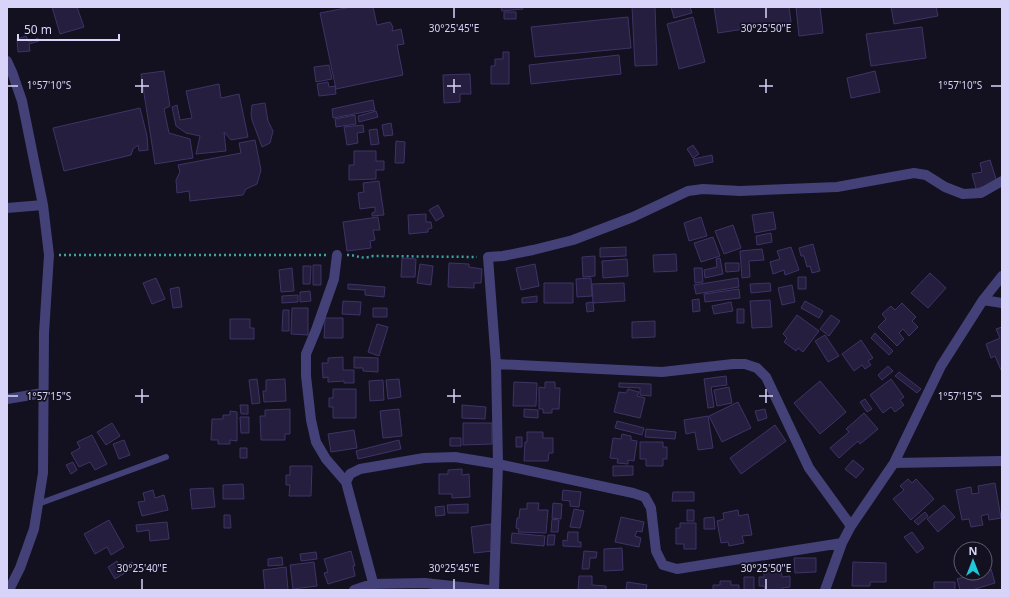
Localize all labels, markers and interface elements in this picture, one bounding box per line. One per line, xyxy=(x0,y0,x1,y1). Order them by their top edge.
scale bar xyxy=(18,16,119,42)
text: 50 m xyxy=(24,21,52,38)
text: 30°25'45"E xyxy=(429,21,479,35)
text: 30°25'50"E xyxy=(741,21,791,35)
text: 1°57'10"S xyxy=(27,78,72,92)
text: 1°57'10"S xyxy=(938,78,983,92)
text: 1°57'15"S xyxy=(27,389,72,403)
text: 1°57'15"S xyxy=(938,389,983,403)
north arrow xyxy=(953,541,993,581)
text: N xyxy=(969,543,977,558)
text: 30°25'40"E xyxy=(117,561,167,575)
text: 30°25'45"E xyxy=(429,561,479,575)
text: 30°25'50"E xyxy=(741,561,791,575)

